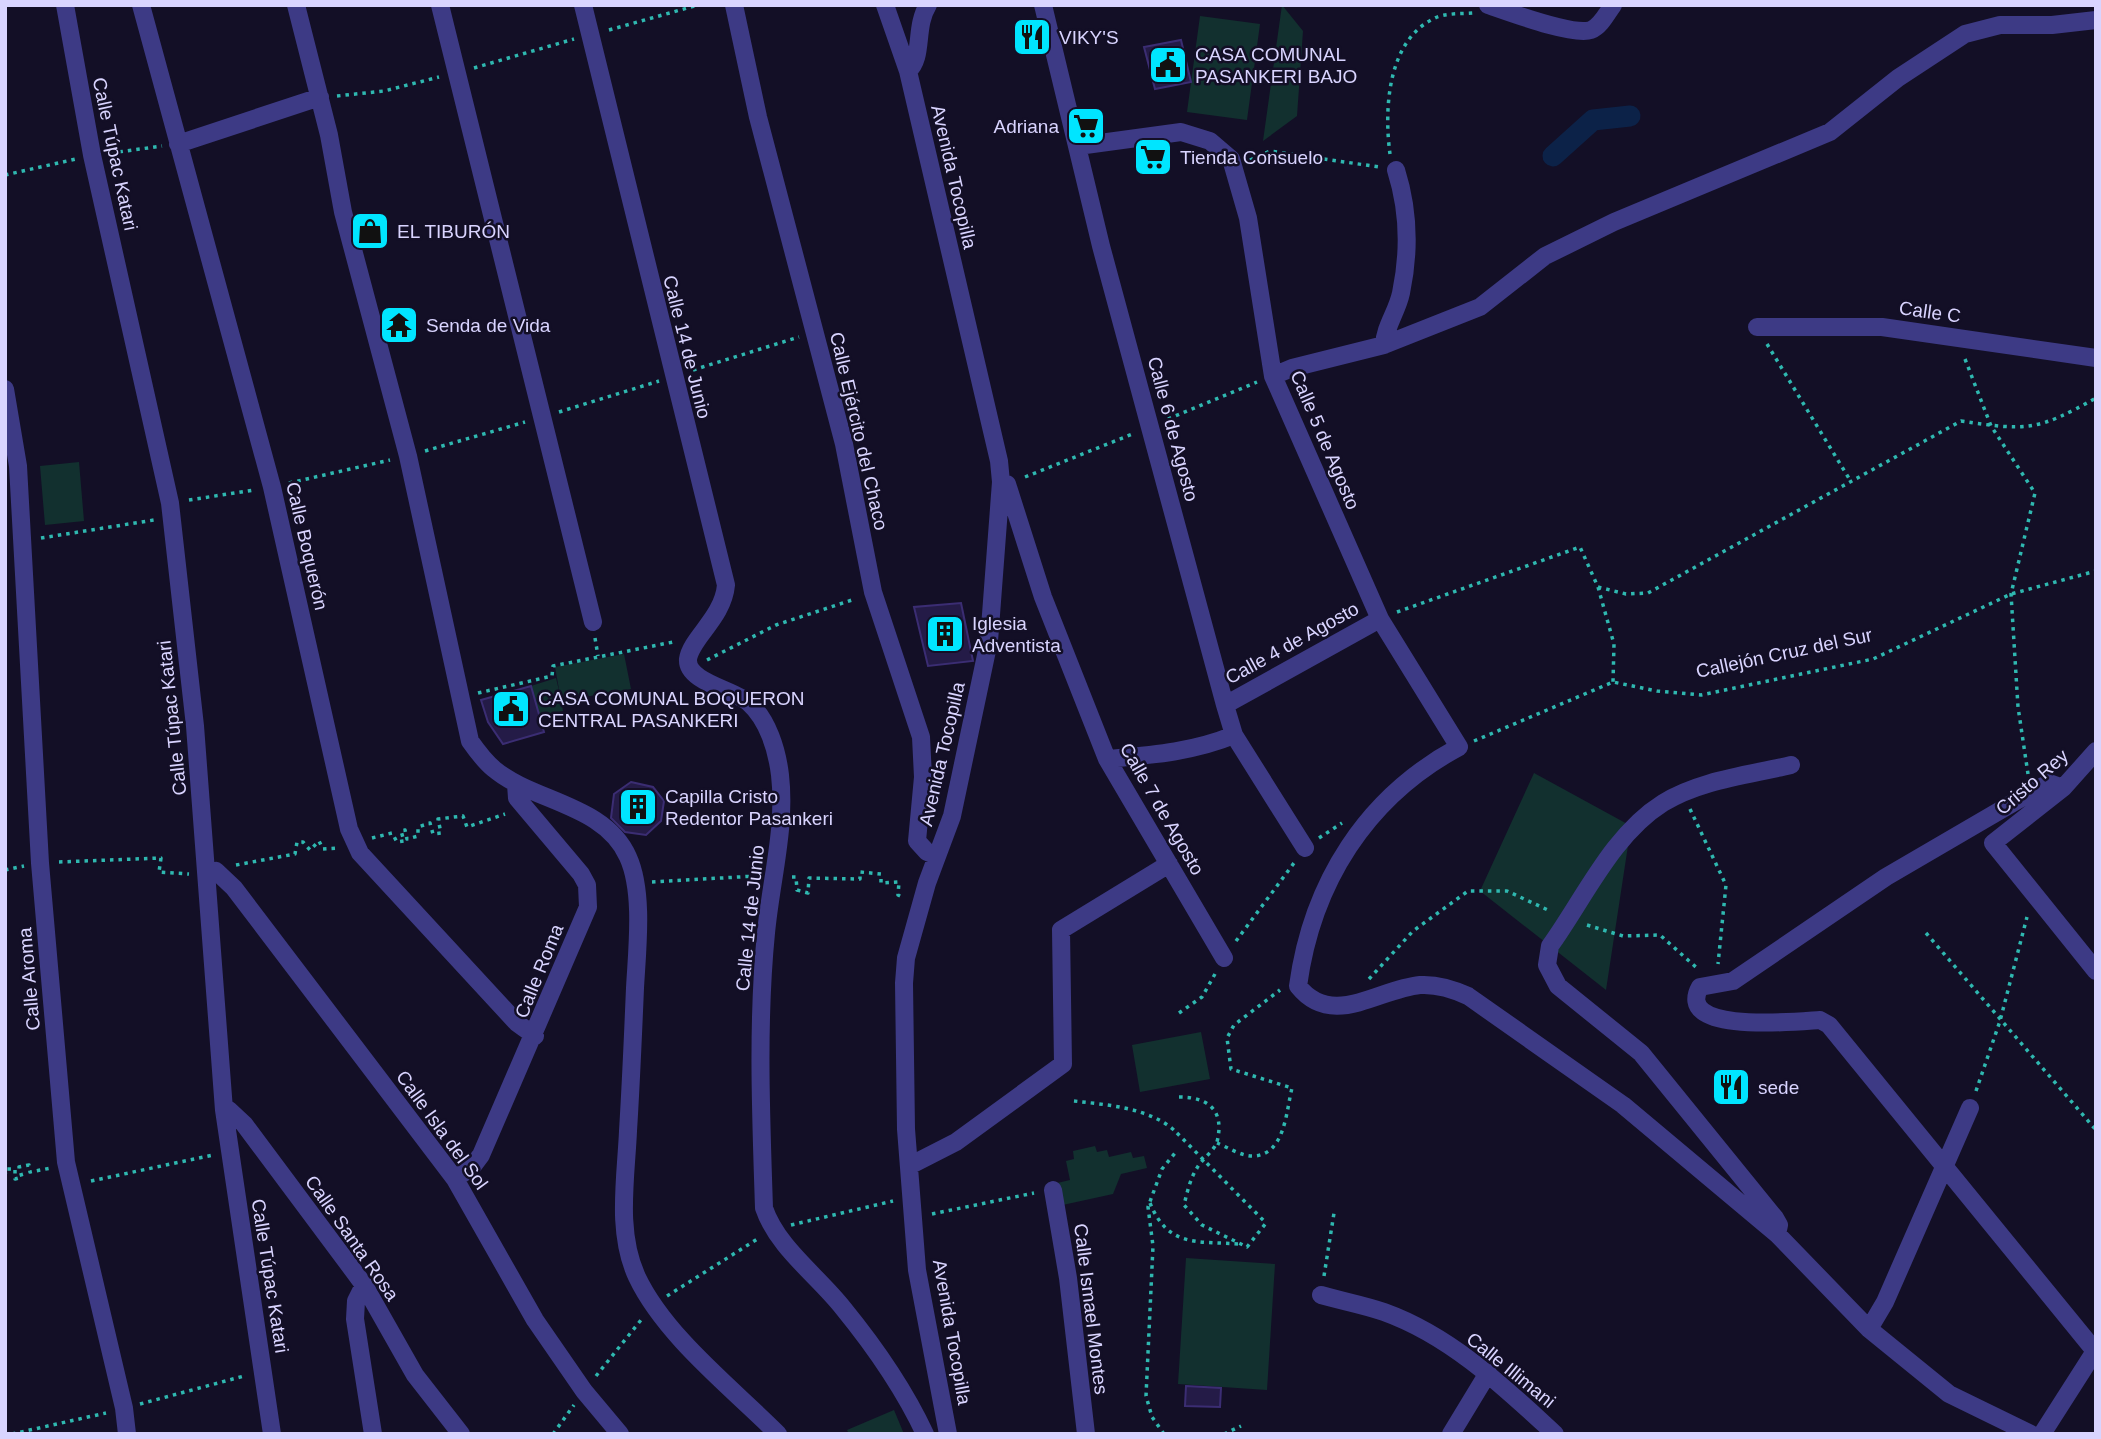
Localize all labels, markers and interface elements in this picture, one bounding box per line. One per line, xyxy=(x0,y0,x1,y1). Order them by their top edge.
restaurant icon: VIKY'S xyxy=(1011,16,1053,58)
place label: VIKY'S xyxy=(1059,27,1119,48)
public building icon: CASA COMUNAL PASANKERI BAJO xyxy=(1147,44,1189,86)
place label: CASA COMUNAL PASANKERI BAJO xyxy=(1195,44,1357,87)
street label: Calle Túpac Katari xyxy=(89,76,141,232)
street label: Avenida Tocopilla xyxy=(927,103,981,251)
supermarket icon: Adriana xyxy=(1065,105,1107,147)
place label: Adriana xyxy=(994,116,1059,137)
supermarket icon: Tienda Consuelo xyxy=(1132,136,1174,178)
place label: Tienda Consuelo xyxy=(1180,147,1323,168)
shop icon: EL TIBURÓN xyxy=(349,210,391,252)
place label: EL TIBURÓN xyxy=(397,221,510,242)
street label: Calle 14 de Junio xyxy=(659,273,715,421)
street label: Calle C xyxy=(1898,297,1962,327)
temple icon: Senda de Vida xyxy=(378,304,420,346)
place label: Senda de Vida xyxy=(426,315,551,336)
street label: Calle Ejército del Chaco xyxy=(826,330,892,532)
street label: Calle 6 de Agosto xyxy=(1144,354,1202,504)
street label: Calle 5 de Agosto xyxy=(1286,367,1364,513)
street label: Calle Boquerón xyxy=(282,480,332,612)
street label: Calle 4 de Agosto xyxy=(1222,598,1362,688)
building icon: Iglesia Adventista xyxy=(924,613,966,655)
place label: Iglesia Adventista xyxy=(972,613,1061,656)
street label: Callejón Cruz del Sur xyxy=(1694,624,1875,682)
street label: Calle Túpac Katari xyxy=(153,639,191,797)
street label: Avenida Tocopilla xyxy=(915,680,969,828)
public building icon: CASA COMUNAL BOQUERON CENTRAL PASANKERI xyxy=(490,688,532,730)
place label: CASA COMUNAL BOQUERON CENTRAL PASANKERI xyxy=(538,688,804,731)
street label: Calle 7 de Agosto xyxy=(1116,739,1208,879)
street label: Cristo Rey xyxy=(1992,745,2073,819)
building icon: Capilla Cristo Redentor Pasankeri xyxy=(617,786,659,828)
place label: Capilla Cristo Redentor Pasankeri xyxy=(665,786,833,829)
street label: Calle 14 de Junio xyxy=(732,844,768,992)
street label: Calle Roma xyxy=(511,921,567,1021)
street label: Calle Aroma xyxy=(14,926,44,1031)
restaurant icon: sede xyxy=(1710,1066,1752,1108)
street label: Calle Isla del Sol xyxy=(392,1067,492,1193)
place label: sede xyxy=(1758,1077,1799,1098)
street label: Calle Santa Rosa xyxy=(301,1171,403,1305)
street label: Calle Túpac Katari xyxy=(247,1197,293,1355)
street label: Calle Ismael Montes xyxy=(1070,1222,1112,1396)
street label: Avenida Tocopilla xyxy=(929,1258,975,1407)
street label: Calle Illimani xyxy=(1463,1328,1559,1412)

